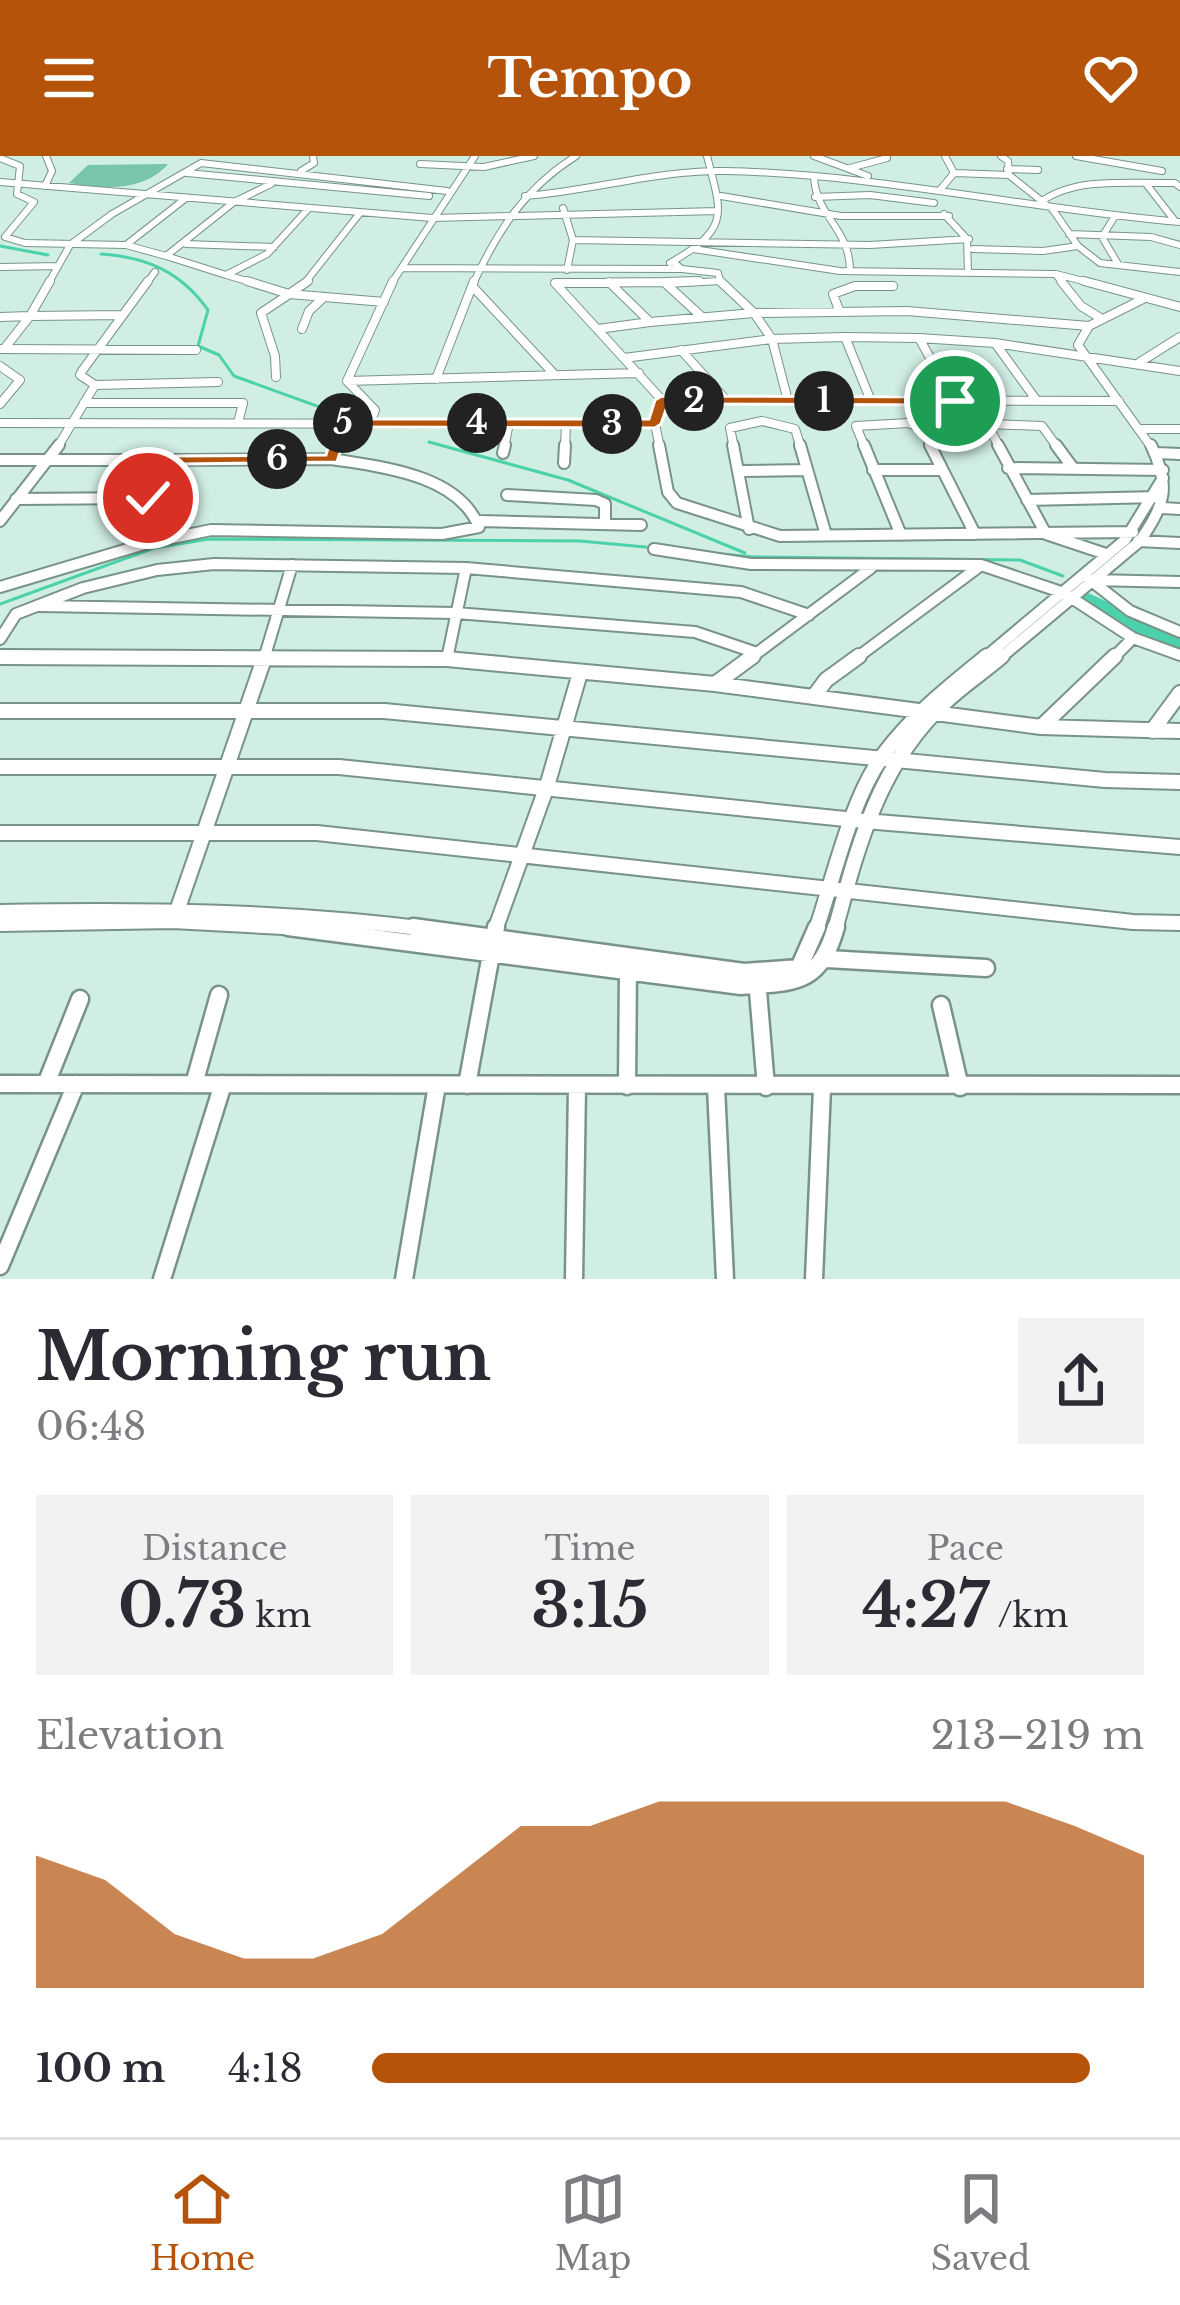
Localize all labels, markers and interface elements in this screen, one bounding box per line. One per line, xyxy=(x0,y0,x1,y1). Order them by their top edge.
icon: menu xyxy=(36,45,102,111)
text: Tempo xyxy=(488,45,692,112)
icon: heart xyxy=(1078,45,1144,111)
pin xyxy=(904,350,1006,452)
icon: arrive xyxy=(922,368,988,434)
pin: 2 xyxy=(664,371,724,431)
pin: 1 xyxy=(794,371,854,431)
text: 2 xyxy=(683,380,705,421)
text: 1 xyxy=(817,380,831,421)
pin: 5 xyxy=(313,393,373,453)
pin: 4 xyxy=(447,393,507,453)
pin: 3 xyxy=(582,394,642,454)
text: 5 xyxy=(333,402,353,443)
text: 4 xyxy=(466,402,488,443)
text: 3 xyxy=(601,403,623,444)
pin: 6 xyxy=(247,429,307,489)
text: 6 xyxy=(266,438,288,479)
pin xyxy=(97,447,199,549)
icon: check xyxy=(115,465,181,531)
text: Morning run xyxy=(36,1316,491,1398)
button: share xyxy=(1018,1318,1144,1444)
text: 06:48 xyxy=(36,1402,147,1451)
text: Distance xyxy=(142,1528,287,1569)
text: Time xyxy=(544,1528,636,1569)
text: Pace xyxy=(927,1528,1004,1569)
text: 0.73 xyxy=(118,1569,246,1643)
text: 3:15 xyxy=(531,1569,649,1643)
text: 4:27 xyxy=(862,1569,989,1643)
text: km xyxy=(246,1595,311,1636)
text: /km xyxy=(989,1595,1068,1636)
text: Elevation xyxy=(36,1711,224,1760)
text: 213–219 m xyxy=(931,1711,1144,1760)
text: 100 m xyxy=(36,2044,165,2093)
text: 4:18 xyxy=(228,2044,303,2093)
tab: Home xyxy=(150,2166,255,2279)
tab: Map xyxy=(555,2166,631,2279)
tab: Saved xyxy=(931,2166,1030,2279)

